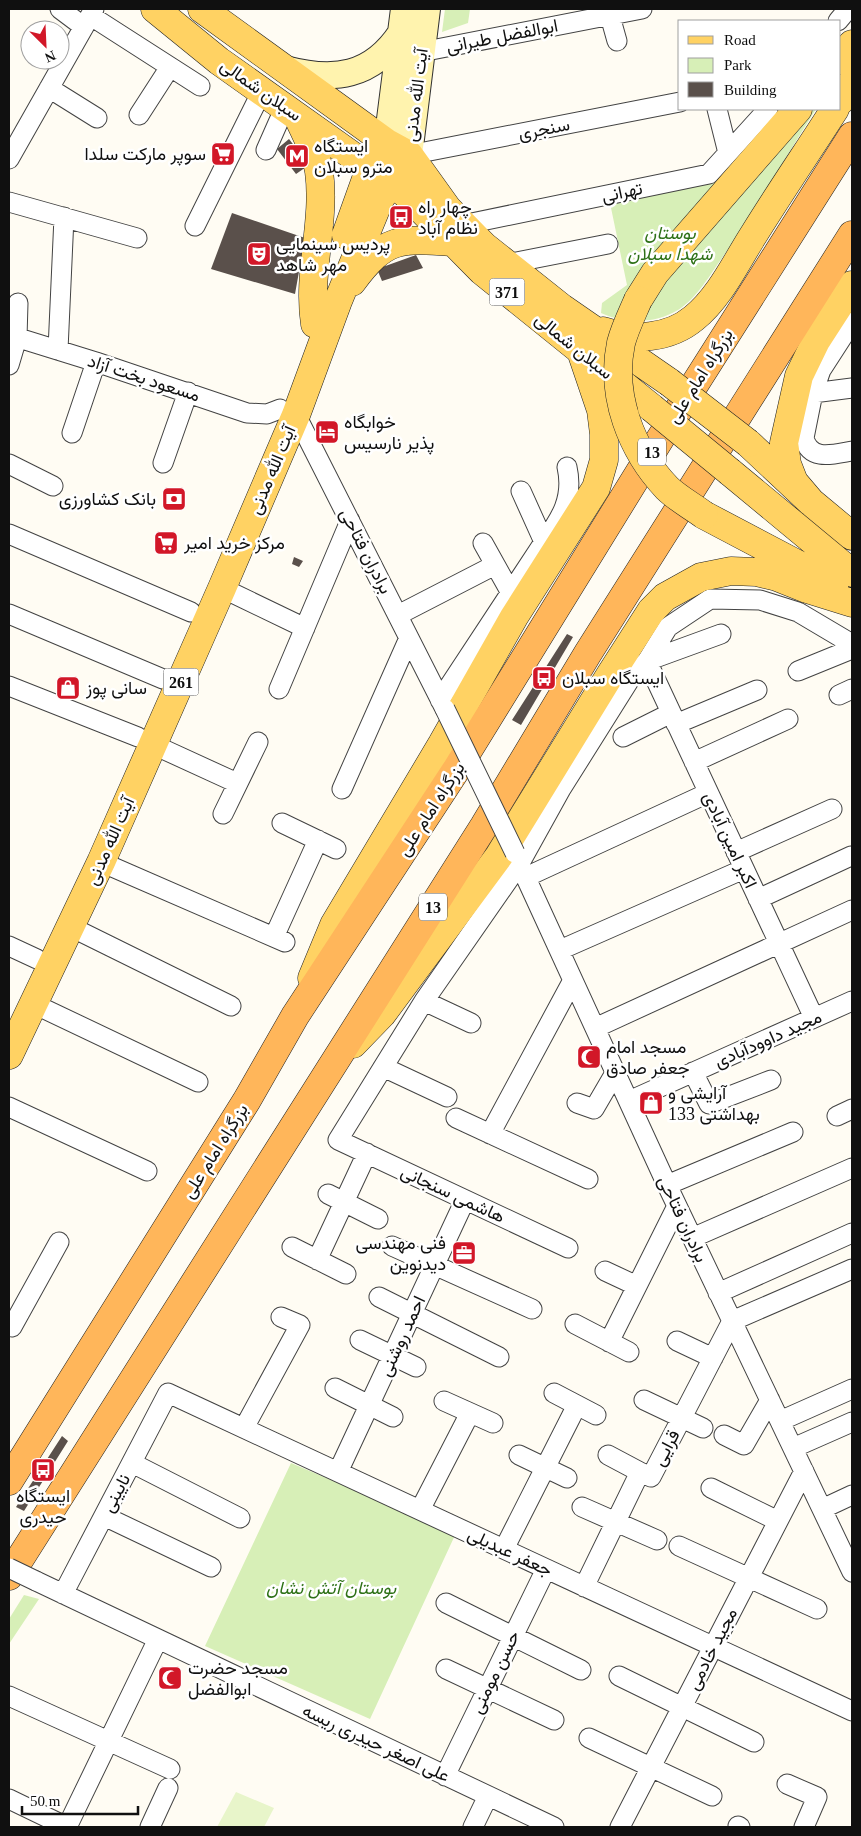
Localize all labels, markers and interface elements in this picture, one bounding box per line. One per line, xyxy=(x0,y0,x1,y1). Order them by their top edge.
street label: ابوالفضل طیرانی xyxy=(444,15,560,58)
north arrow xyxy=(20,20,70,70)
legend xyxy=(678,20,841,110)
text: Road xyxy=(724,32,756,48)
street label: آیت الله مدنی xyxy=(399,45,433,143)
text: N xyxy=(42,48,58,65)
street label: سبلان شمالی xyxy=(216,55,305,126)
text: Park xyxy=(724,57,752,73)
text: Building xyxy=(724,82,777,98)
street label: سنجری xyxy=(516,114,572,145)
place label: ایستگاه مترو سبلان xyxy=(314,136,393,178)
supermarket icon: سوپر مارکت سلدا xyxy=(210,141,236,167)
metro station icon: ایستگاه مترو سبلان xyxy=(284,143,310,169)
place label: سوپر مارکت سلدا xyxy=(84,144,206,166)
street label: تهرانی xyxy=(600,178,644,207)
place label: چهار راه نظام آباد xyxy=(418,197,478,240)
bus stop icon: چهار راه نظام آباد xyxy=(388,204,414,230)
park label: بوستان شهدا سبلان xyxy=(628,223,713,265)
place label: پردیس سینمایی مهر شاهد xyxy=(276,234,390,276)
theatre icon: پردیس سینمایی مهر شاهد xyxy=(246,241,272,267)
road number: 371 xyxy=(490,278,524,306)
street label: سبلان شمالی xyxy=(531,309,617,384)
street label: بزرگراه امام علی xyxy=(663,325,739,428)
street label: مسعود بخت آزاد xyxy=(85,350,203,407)
place label: خوابگاه پذیر نارسیس xyxy=(344,412,434,455)
hotel icon: خوابگاه پذیر نارسیس xyxy=(314,419,340,445)
street label: آیت الله مدنی xyxy=(243,421,301,518)
road number: 13 xyxy=(638,438,666,466)
bank icon: بانک کشاورزی xyxy=(161,486,187,512)
place label: بانک کشاورزی xyxy=(59,489,156,510)
street label: برادران فتاحی xyxy=(335,505,396,598)
supermarket icon: مرکز خرید امیر xyxy=(153,530,179,556)
place label: مرکز خرید امیر xyxy=(183,533,285,554)
bus stop icon: ایستگاه سبلان xyxy=(531,665,557,691)
place label: ایستگاه سبلان xyxy=(562,668,664,688)
road number: 261 xyxy=(164,669,198,696)
shop icon: سانی پوز xyxy=(55,675,81,701)
place label: سانی پوز xyxy=(85,678,147,700)
street label: بزرگراه امام علی xyxy=(393,758,470,861)
street label: اکبر امین آبادی xyxy=(698,789,761,892)
street label: آیت الله مدنی xyxy=(81,792,140,888)
road number: 13 xyxy=(419,894,447,920)
street label: مجید داوودآبادی xyxy=(711,1006,825,1073)
place label: مسجد امام جعفر صادق xyxy=(606,1037,690,1079)
mosque icon: مسجد امام جعفر صادق xyxy=(576,1044,602,1070)
place label: آرایشی و بهداشتی 133 xyxy=(668,1083,760,1125)
shop icon: آرایشی و بهداشتی 133 xyxy=(638,1090,664,1116)
street label: بزرگراه امام علی xyxy=(178,1100,254,1203)
street label: هاشمی سنجانی xyxy=(397,1161,508,1228)
street label: برادران فتاحی xyxy=(653,1173,712,1266)
place label: فنی مهندسی دیدنوین xyxy=(355,1233,446,1275)
office icon: فنی مهندسی دیدنوین xyxy=(451,1240,477,1266)
street label: احمد روشنی xyxy=(375,1293,430,1380)
street label: قرایی xyxy=(648,1427,685,1470)
bus stop icon: ایستگاه حیدری xyxy=(30,1457,56,1483)
street label: نایینی xyxy=(98,1470,135,1516)
place label: ایستگاه حیدری xyxy=(16,1486,70,1528)
street label: جعفر عبدیلی xyxy=(464,1524,555,1581)
park label: بوستان آتش نشان xyxy=(266,1578,397,1599)
street label: مجید خادمی xyxy=(683,1605,742,1694)
street label: حسن مومنی xyxy=(466,1627,525,1717)
place label: مسجد حضرت ابوالفضل xyxy=(188,1658,288,1700)
mosque icon: مسجد حضرت ابوالفضل xyxy=(157,1665,183,1691)
street label: علی اصغر حیدری ریسه xyxy=(299,1700,453,1787)
scale bar xyxy=(22,1784,139,1816)
text: 50 m xyxy=(30,1793,61,1809)

